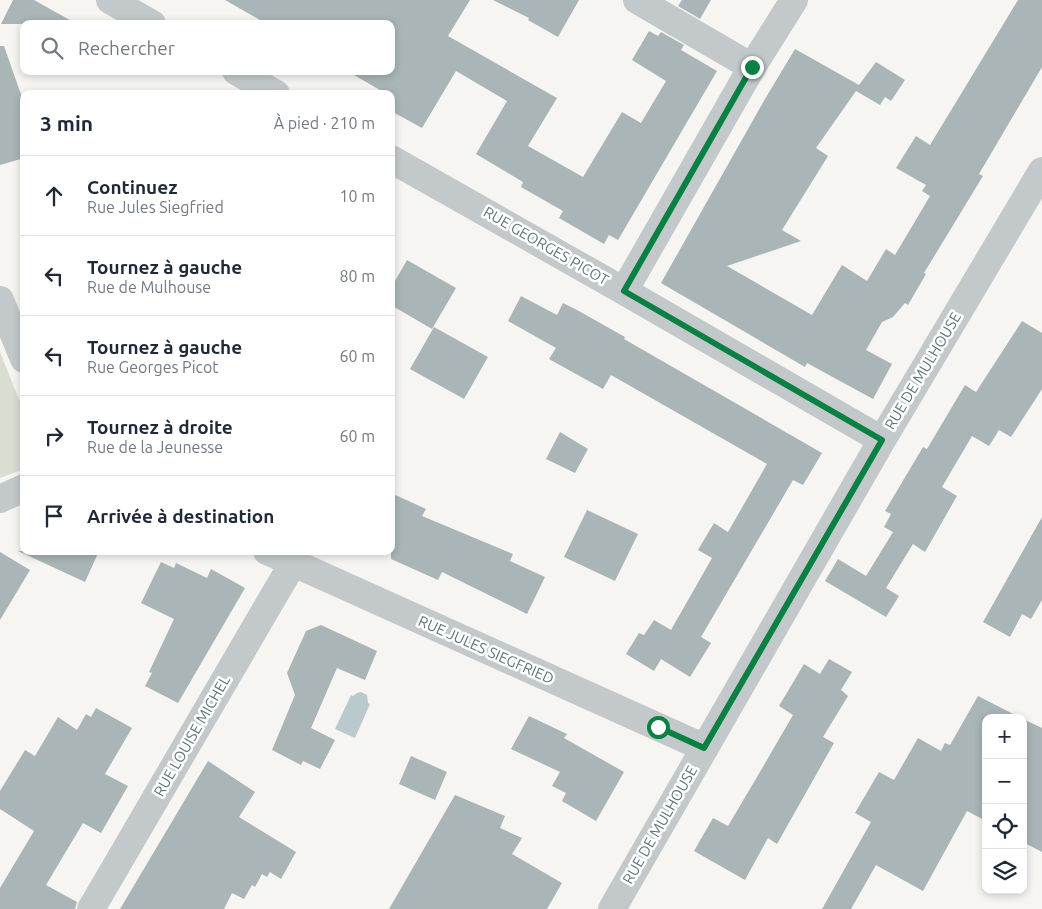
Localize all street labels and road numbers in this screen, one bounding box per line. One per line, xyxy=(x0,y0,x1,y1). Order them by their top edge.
street label: RUE GEORGES PICOT xyxy=(481,203,612,289)
street label: RUE DE MULHOUSE xyxy=(881,309,964,432)
street label: RUE JULES SIEGFRIED xyxy=(416,612,557,687)
street label: RUE LOUISE MICHEL xyxy=(150,672,233,799)
street label: RUE DE MULHOUSE xyxy=(619,763,700,887)

